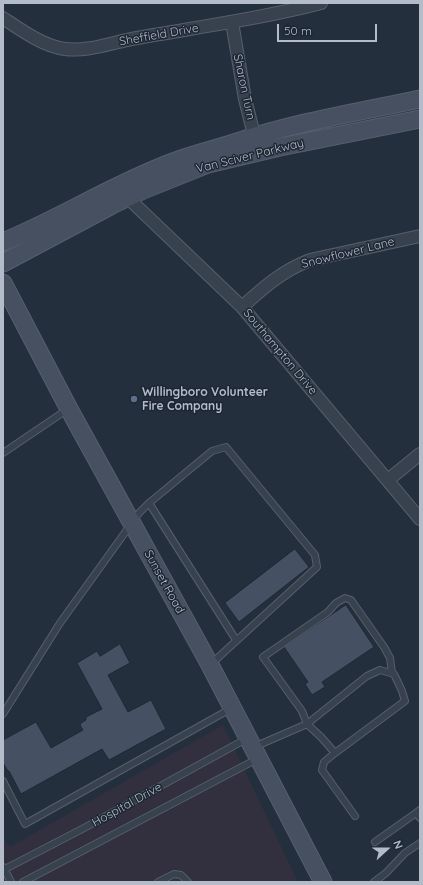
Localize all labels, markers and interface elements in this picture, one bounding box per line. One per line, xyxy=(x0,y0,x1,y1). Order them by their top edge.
scale bar xyxy=(279,16,379,42)
street label: Sheffield Drive xyxy=(118,21,200,49)
text: 50 m xyxy=(284,23,312,38)
street label: Sharon Turn xyxy=(230,53,258,121)
street label: Van Sciver Parkway xyxy=(195,136,305,176)
street label: Snowflower Lane xyxy=(300,234,396,272)
street label: Southampton Drive xyxy=(240,306,320,398)
place label: Willingboro Volunteer Fire Company xyxy=(142,385,268,413)
marker: Willingboro Volunteer Fire Company xyxy=(129,394,139,404)
street label: Sunset Road xyxy=(141,548,187,616)
street label: Hospital Drive xyxy=(90,780,164,830)
north arrow xyxy=(367,829,407,869)
text: N xyxy=(390,838,406,851)

